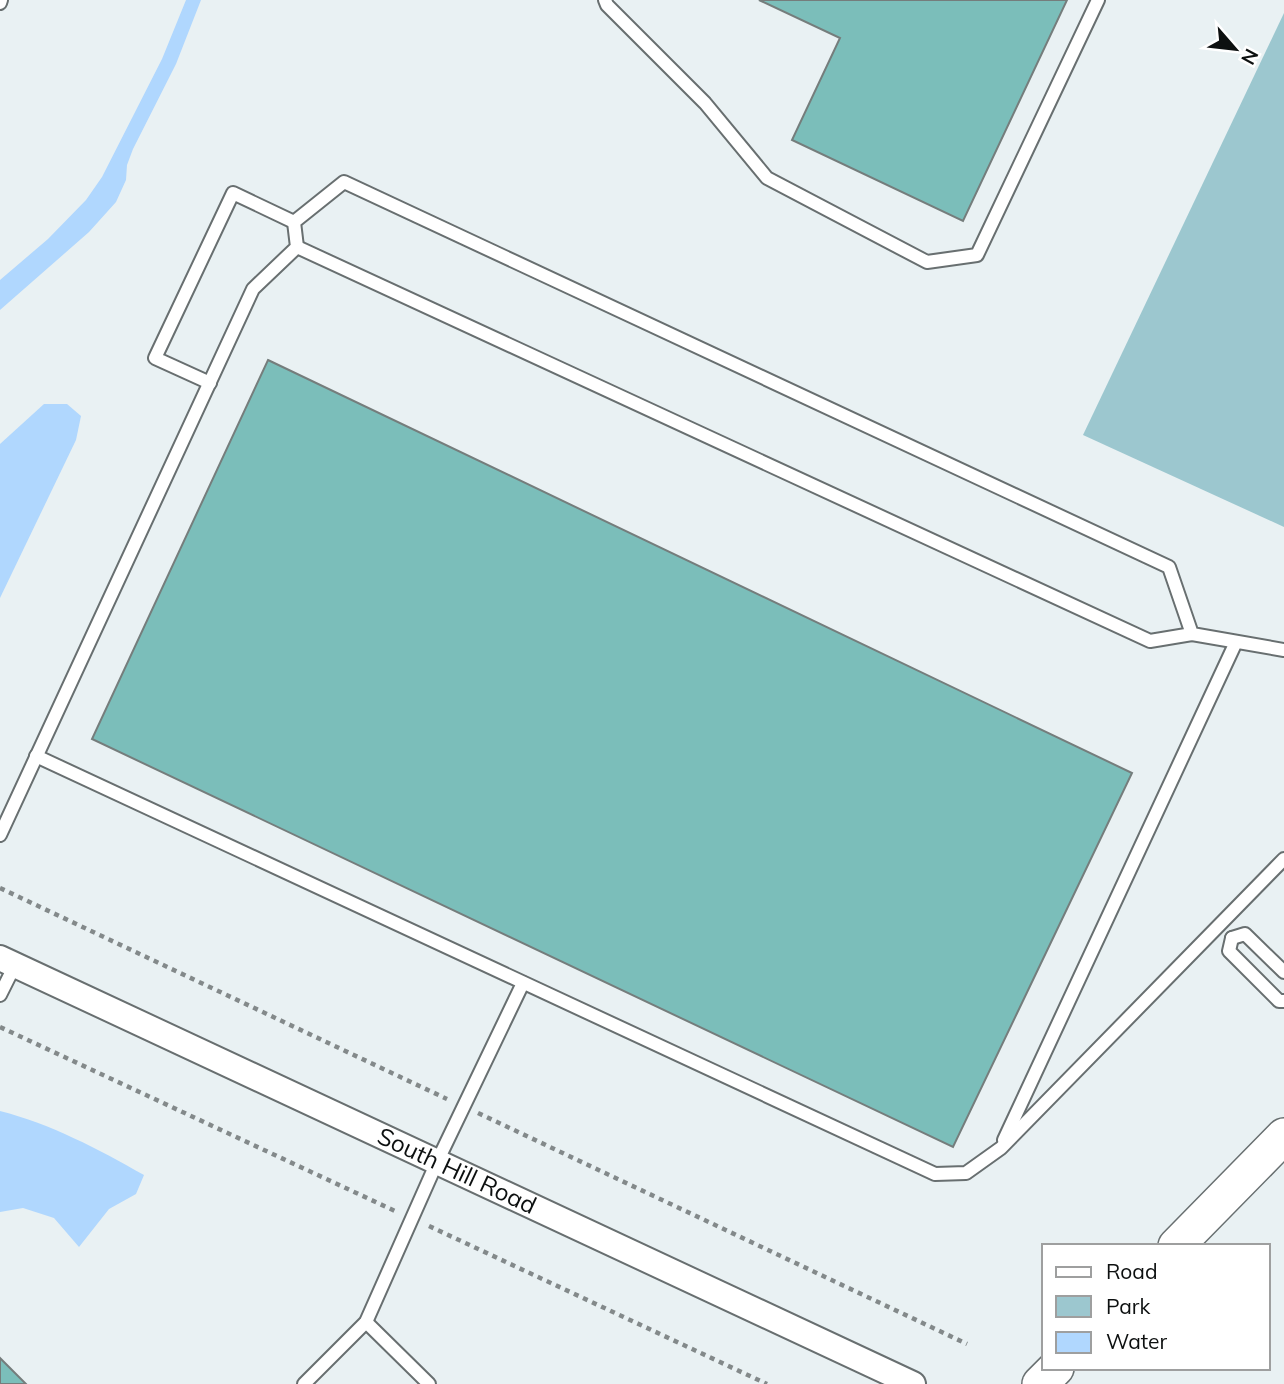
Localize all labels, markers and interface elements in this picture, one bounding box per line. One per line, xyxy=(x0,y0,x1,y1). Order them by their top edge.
north arrow xyxy=(1200,14,1270,84)
text: N xyxy=(1236,45,1264,69)
street label: South Hill Road xyxy=(373,1120,541,1220)
legend xyxy=(1042,1244,1270,1370)
text: Road xyxy=(1106,1258,1157,1284)
text: Park xyxy=(1106,1293,1150,1319)
text: Water xyxy=(1106,1328,1167,1354)

